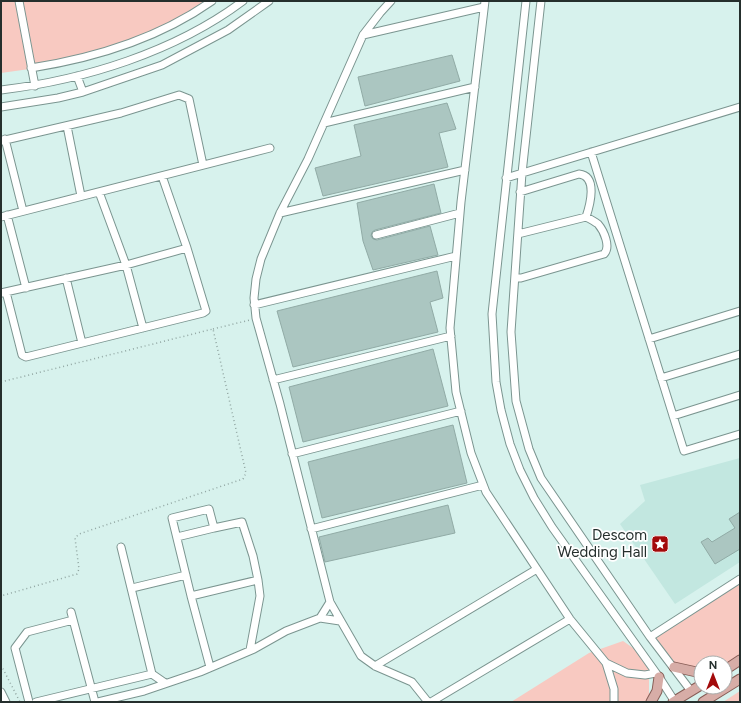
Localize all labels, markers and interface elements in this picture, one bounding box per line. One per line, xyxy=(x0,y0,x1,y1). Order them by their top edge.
place label: Descom Wedding Hall xyxy=(558,526,647,561)
place icon: Descom Wedding Hall xyxy=(650,534,670,554)
north arrow xyxy=(693,655,733,695)
text: N xyxy=(709,659,717,672)

